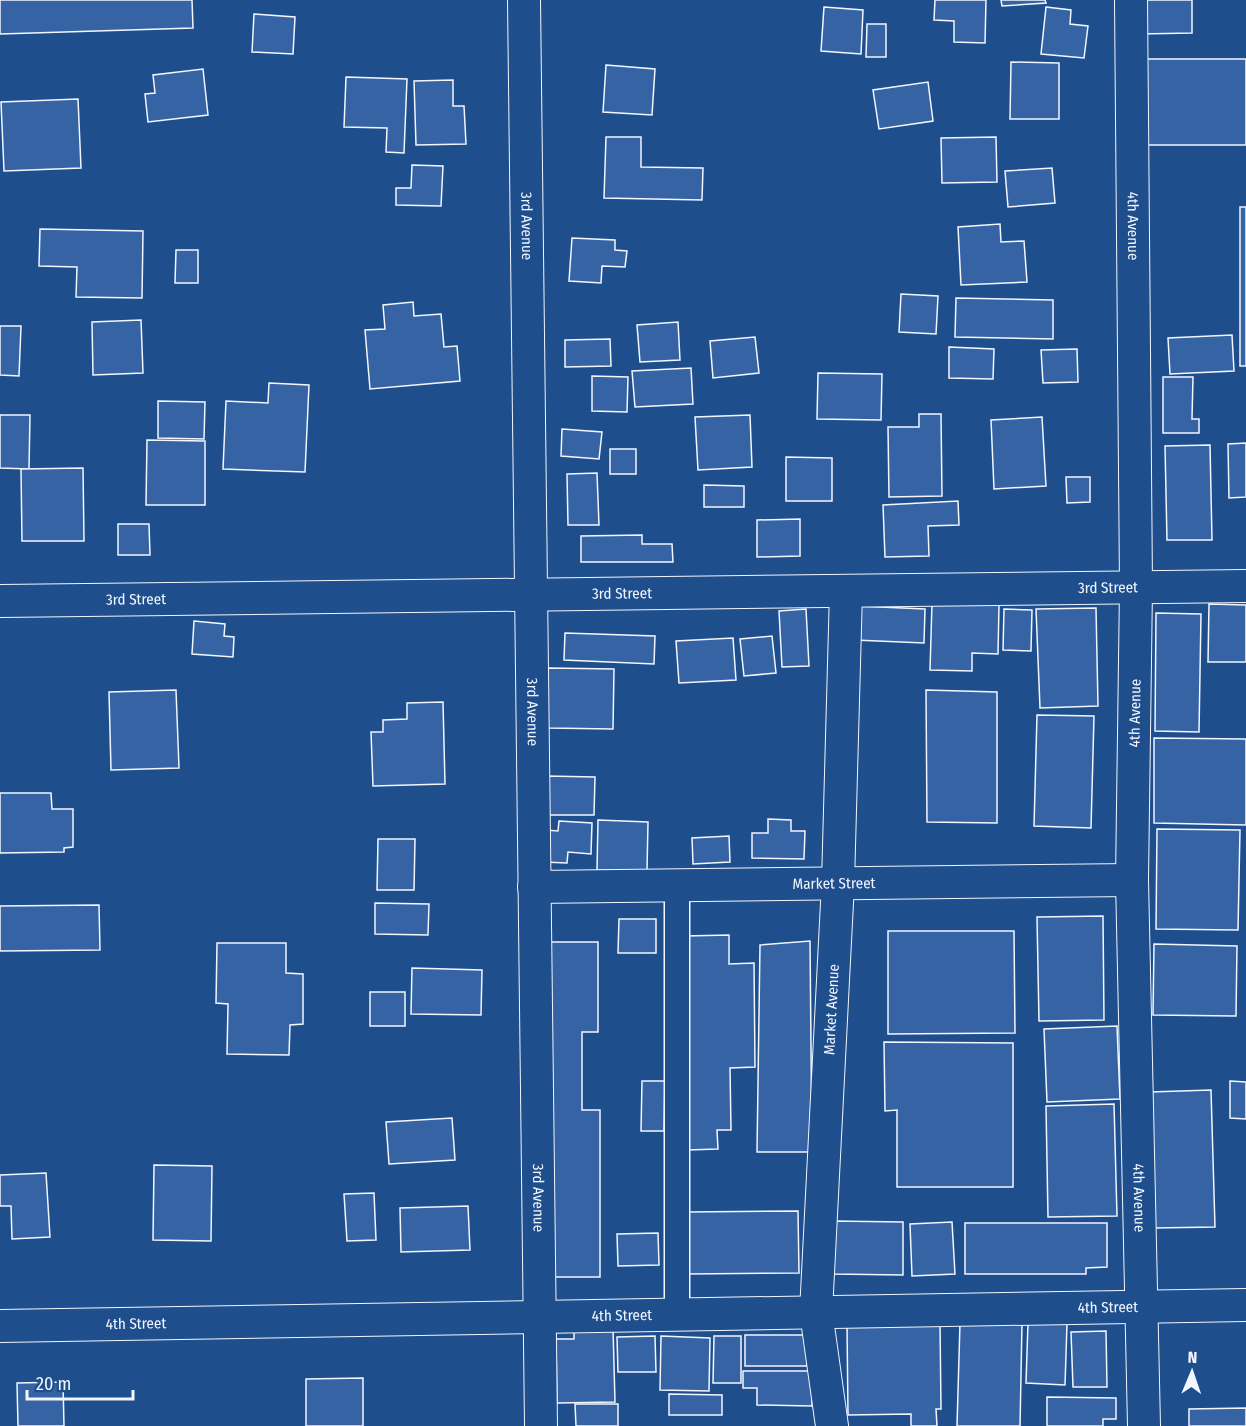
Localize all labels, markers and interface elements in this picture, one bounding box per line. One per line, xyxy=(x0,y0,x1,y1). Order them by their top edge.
street label: 3rd Avenue xyxy=(517,192,536,260)
street label: 4th Avenue xyxy=(1124,192,1142,260)
street label: 3rd Street xyxy=(1078,578,1138,597)
street label: 3rd Street xyxy=(592,584,652,603)
street label: 3rd Street xyxy=(106,590,166,609)
street label: 3rd Avenue xyxy=(523,678,542,746)
street label: 4th Avenue xyxy=(1125,679,1145,747)
street label: Market Street xyxy=(792,874,876,893)
street label: Market Avenue xyxy=(820,964,843,1055)
street label: 4th Avenue xyxy=(1129,1163,1149,1232)
street label: 3rd Avenue xyxy=(529,1164,548,1232)
street label: 4th Street xyxy=(1077,1298,1138,1317)
street label: 4th Street xyxy=(591,1306,652,1325)
street label: 4th Street xyxy=(106,1314,166,1333)
north arrow xyxy=(1162,1342,1222,1402)
text: N xyxy=(1187,1348,1198,1367)
scale bar xyxy=(27,1363,134,1401)
text: 20 m xyxy=(36,1373,71,1395)

